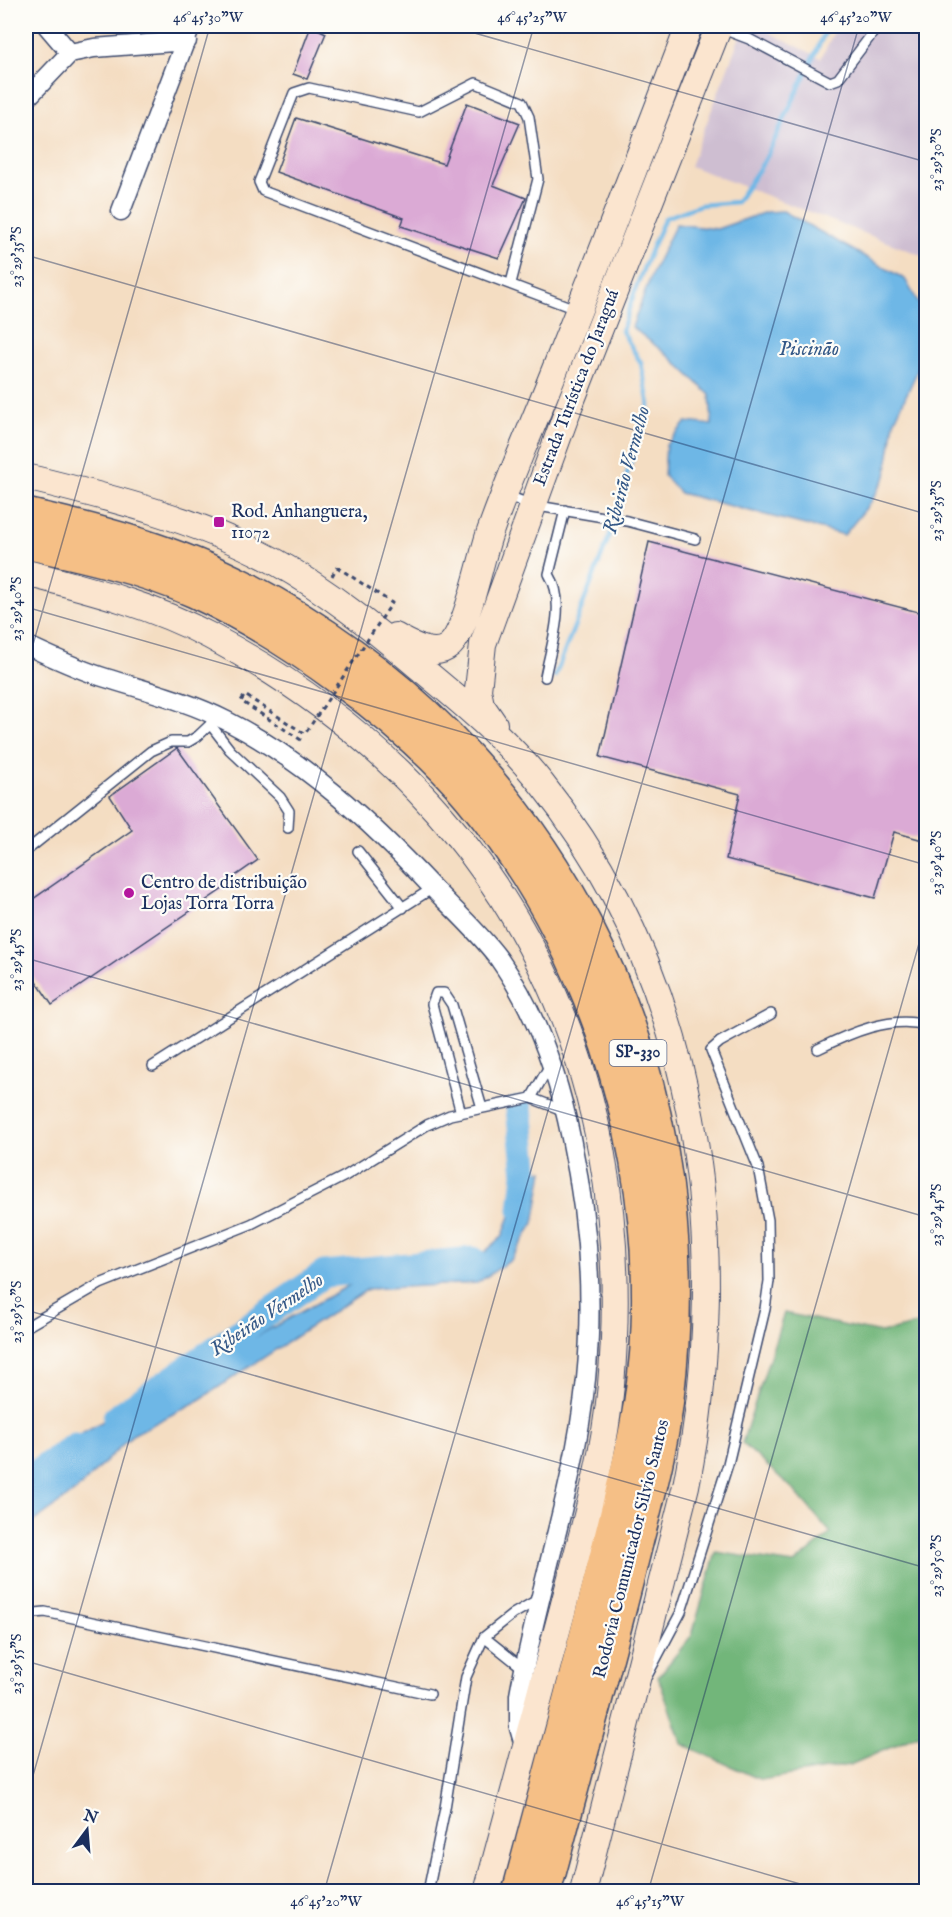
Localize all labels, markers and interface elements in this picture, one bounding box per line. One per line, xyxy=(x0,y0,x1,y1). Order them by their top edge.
text: 46°45'30"W xyxy=(173,8,244,27)
text: 46°45'25"W xyxy=(497,8,567,27)
text: 46°45'20"W xyxy=(820,8,892,27)
text: 23°29'30"S xyxy=(927,128,946,192)
text: 23°29'35"S xyxy=(7,226,26,288)
street label: Estrada Turística do Jaraguá xyxy=(529,286,625,490)
water label: Piscinão xyxy=(779,337,839,362)
water label: Ribeirão Vermelho xyxy=(598,403,656,537)
text: 23°29'35"S xyxy=(927,480,946,542)
place label: Rod. Anhanguera, 11072 xyxy=(231,501,368,545)
marker: Rod. Anhanguera, 11072 xyxy=(212,515,226,529)
text: 23°29'40"S xyxy=(7,577,26,641)
text: 23°29'40"S xyxy=(927,831,946,895)
place label: Centro de distribuição Lojas Torra Torra xyxy=(141,872,307,916)
marker: Centro de distribuição Lojas Torra Torra xyxy=(122,886,136,900)
text: 23°29'45"S xyxy=(7,929,26,992)
road number: SP-330 xyxy=(610,1040,666,1066)
text: 23°29'45"S xyxy=(927,1184,946,1247)
water label: Ribeirão Vermelho xyxy=(206,1268,328,1362)
text: 23°29'50"S xyxy=(7,1280,26,1344)
street label: Rodovia Comunicador Silvio Santos xyxy=(589,1417,675,1681)
text: 23°29'50"S xyxy=(927,1534,946,1598)
text: 23°29'55"S xyxy=(7,1633,26,1695)
north arrow xyxy=(57,1800,117,1860)
text: N xyxy=(80,1806,100,1829)
text: 46°45'20"W xyxy=(290,1892,362,1911)
text: 46°45'15"W xyxy=(616,1892,685,1911)

